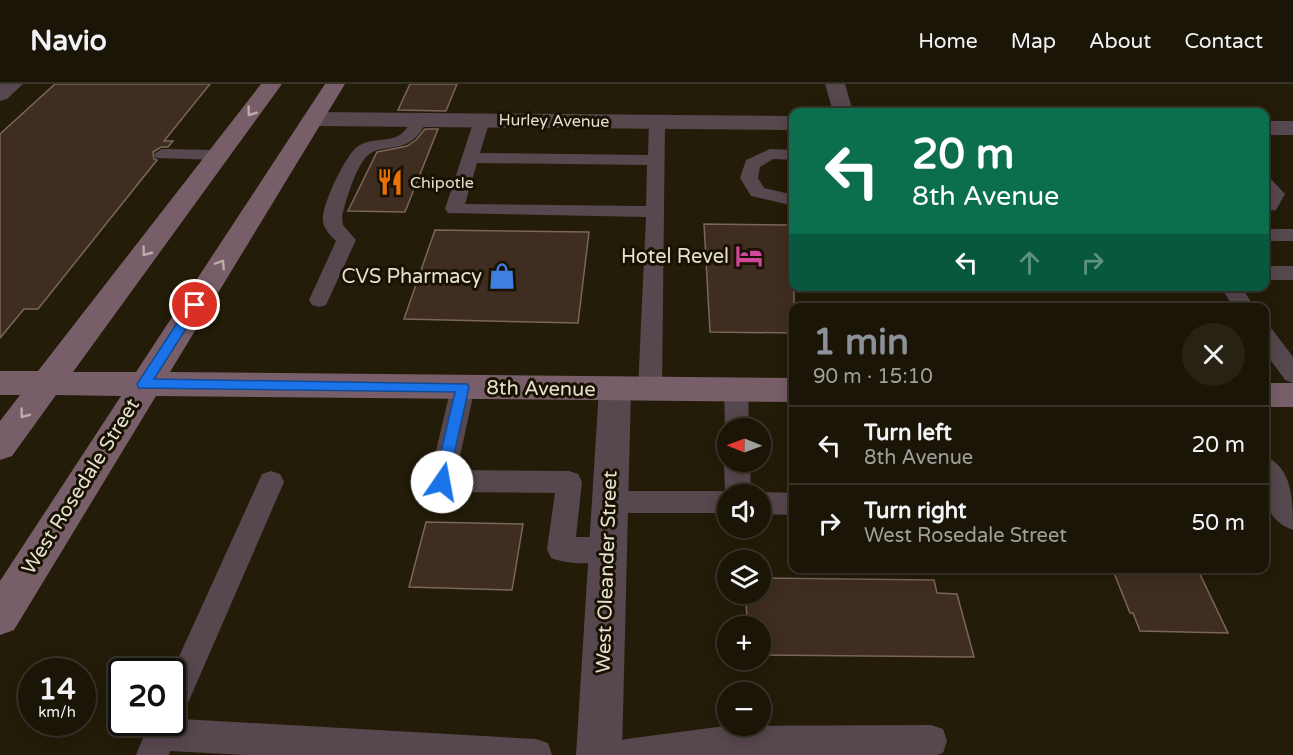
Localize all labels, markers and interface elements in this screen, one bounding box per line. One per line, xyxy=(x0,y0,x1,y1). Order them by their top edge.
text: Navio xyxy=(30,24,107,58)
text: Home xyxy=(918,29,978,54)
text: Map xyxy=(1011,29,1056,54)
text: About xyxy=(1089,29,1151,54)
text: Contact xyxy=(1184,29,1263,54)
one-way arrow xyxy=(248,105,259,116)
street label: Hurley Avenue xyxy=(498,110,610,132)
text: 20 m xyxy=(912,129,1014,180)
icon: left xyxy=(813,132,891,210)
restaurant icon: Chipotle xyxy=(375,167,405,197)
place label: Chipotle xyxy=(410,173,474,193)
text: 8th Avenue xyxy=(912,180,1059,213)
hotel icon: Hotel Revel xyxy=(734,241,764,271)
place label: Hotel Revel xyxy=(621,245,729,269)
one-way arrow xyxy=(142,246,153,257)
icon: left xyxy=(950,246,983,279)
icon: ahead xyxy=(1013,246,1046,279)
icon: right xyxy=(1076,246,1109,279)
one-way arrow xyxy=(214,260,225,271)
shop icon: CVS Pharmacy xyxy=(487,261,517,291)
place label: CVS Pharmacy xyxy=(341,265,482,289)
pin xyxy=(169,279,220,330)
icon: arrive xyxy=(178,288,211,321)
text: 1 min xyxy=(813,321,909,364)
button: close xyxy=(1182,323,1245,386)
text: 90 m · 15:10 xyxy=(813,365,933,389)
street label: 8th Avenue xyxy=(486,376,596,402)
street label: West Rosedale Street xyxy=(17,394,145,579)
one-way arrow xyxy=(20,408,31,419)
north arrow xyxy=(717,418,771,472)
map controls xyxy=(717,418,771,736)
text: Turn left xyxy=(864,420,952,446)
icon: left xyxy=(813,429,846,462)
text: 20 m xyxy=(1191,432,1245,458)
text: 8th Avenue xyxy=(864,446,973,470)
position arrow xyxy=(410,450,474,514)
street label: West Oleander Street xyxy=(591,470,623,674)
button: sound xyxy=(717,484,771,538)
text: Turn right xyxy=(864,498,966,524)
icon: right xyxy=(813,507,846,540)
text: 50 m xyxy=(1191,510,1245,536)
text: West Rosedale Street xyxy=(864,524,1067,548)
button: layers xyxy=(717,550,771,604)
button: + xyxy=(717,616,771,670)
speed limit sign: 20 xyxy=(108,658,186,736)
text: 14 xyxy=(38,671,76,708)
button: − xyxy=(717,682,771,736)
text: km/h xyxy=(38,703,76,721)

